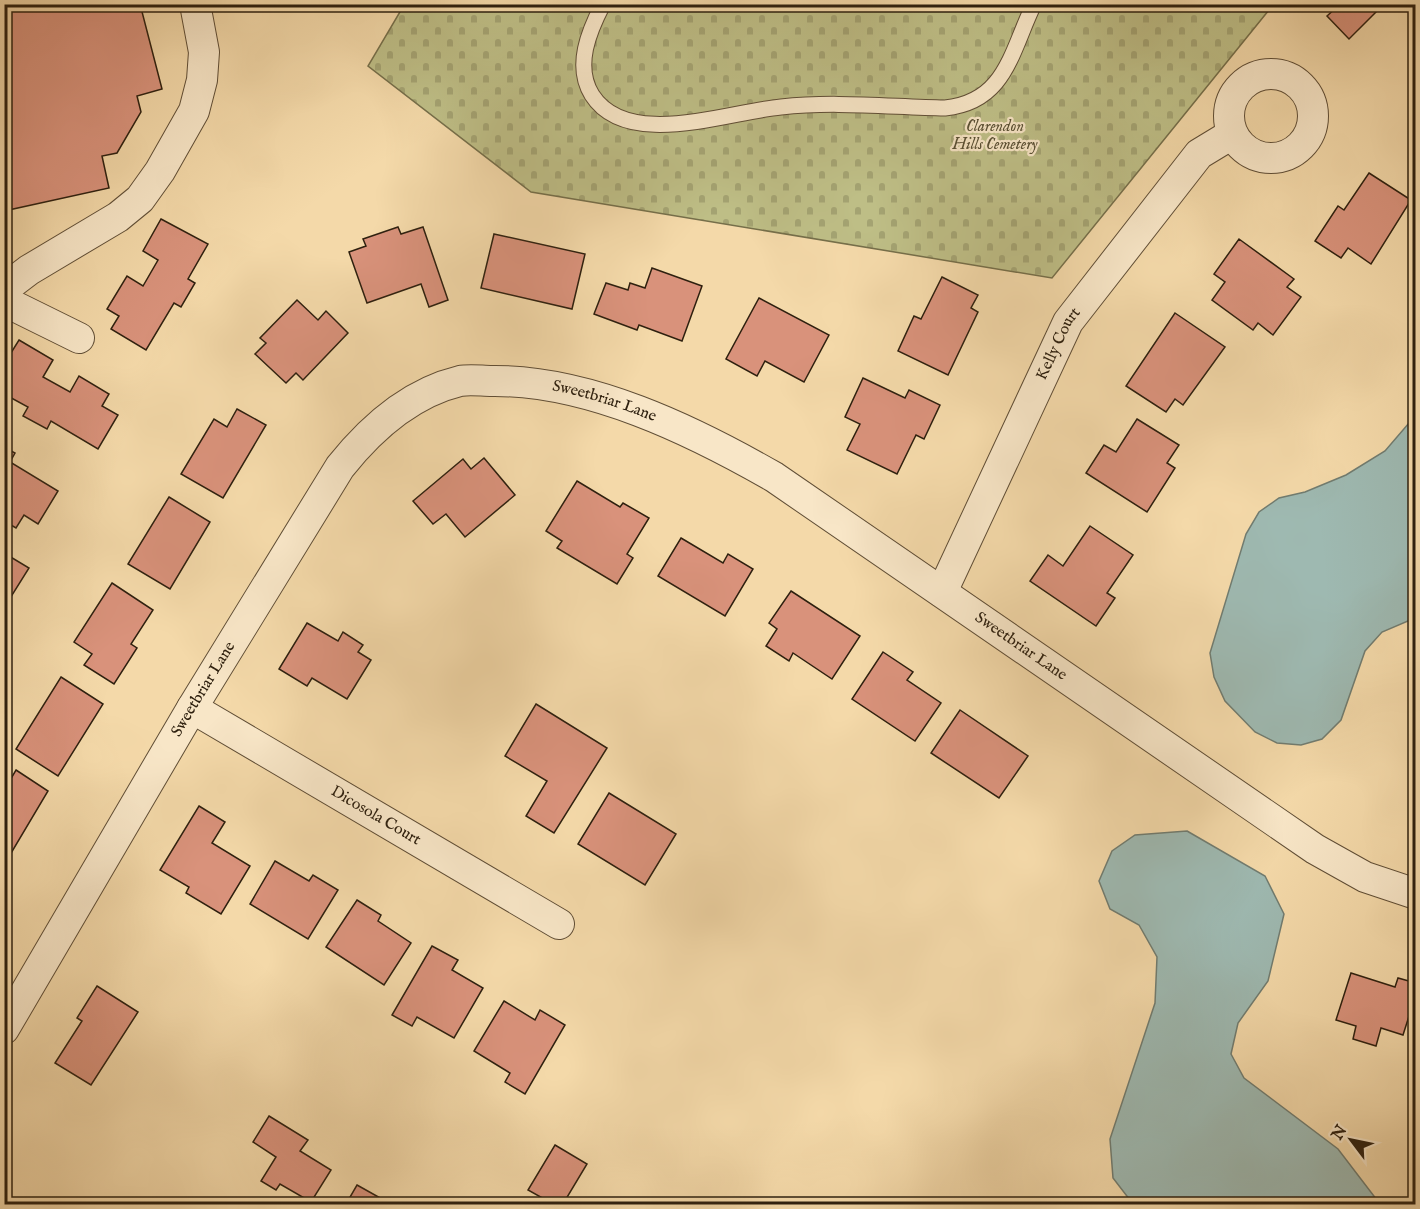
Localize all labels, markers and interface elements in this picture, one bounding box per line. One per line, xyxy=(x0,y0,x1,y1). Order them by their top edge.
park label: Clarendon Hills Cemetery xyxy=(951,117,1039,155)
street label: Kelly Court xyxy=(1032,303,1086,384)
street label: Sweetbriar Lane xyxy=(551,377,659,427)
street label: Sweetbriar Lane xyxy=(971,608,1071,685)
street label: Sweetbriar Lane xyxy=(167,638,240,741)
street label: Dicosola Court xyxy=(327,782,425,851)
north arrow xyxy=(1321,1110,1381,1170)
text: N xyxy=(1327,1122,1352,1145)

